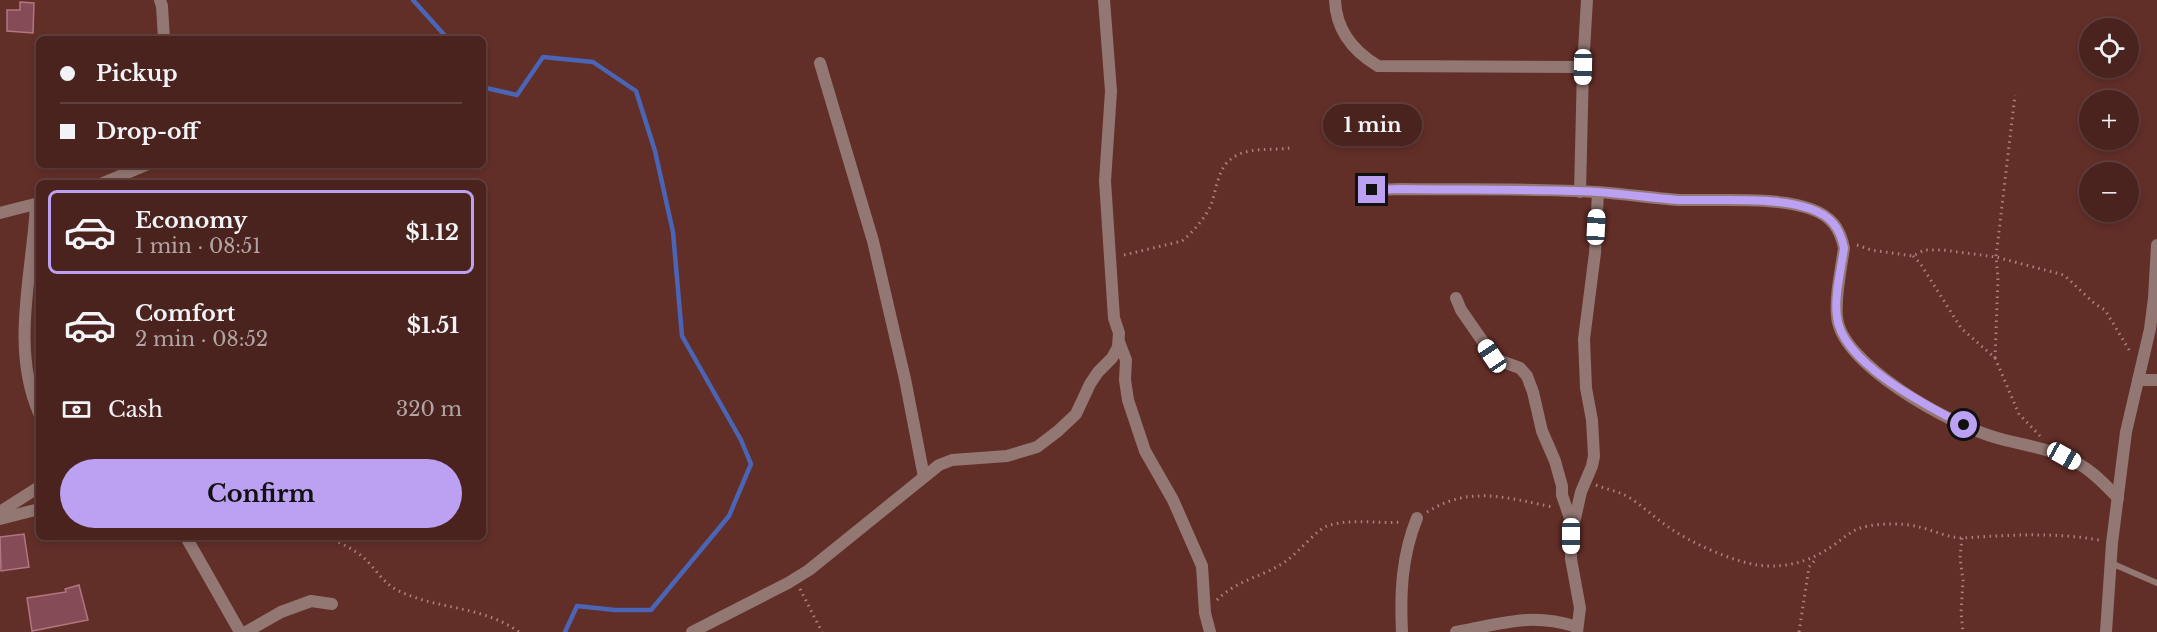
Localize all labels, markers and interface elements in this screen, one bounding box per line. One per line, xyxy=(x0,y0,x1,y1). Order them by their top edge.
map controls xyxy=(2079,18,2139,222)
button: locate xyxy=(2079,18,2139,78)
car xyxy=(1574,49,1592,85)
text: Pickup xyxy=(96,60,178,87)
button: + xyxy=(2079,90,2139,150)
callout: 1 min xyxy=(1322,103,1422,145)
text: 1 min xyxy=(1344,113,1401,137)
text: Drop-off xyxy=(96,118,198,145)
button: − xyxy=(2079,162,2139,222)
route end xyxy=(1358,176,1385,203)
icon: car xyxy=(63,205,117,259)
text: Economy xyxy=(135,207,247,234)
car xyxy=(1586,209,1606,245)
text: $1.12 xyxy=(406,219,459,246)
text: 1 min · 08:51 xyxy=(135,234,261,258)
icon: car xyxy=(63,298,117,352)
text: Comfort xyxy=(135,300,235,327)
text: $1.51 xyxy=(407,312,459,339)
text: 2 min · 08:52 xyxy=(135,327,268,351)
car xyxy=(1474,336,1510,376)
icon: cash xyxy=(60,393,93,426)
text: Cash xyxy=(108,396,163,423)
text: 320 m xyxy=(396,397,462,421)
route start xyxy=(1950,411,1977,438)
car xyxy=(2044,439,2084,473)
button: Confirm xyxy=(60,459,462,528)
car xyxy=(1562,518,1580,554)

